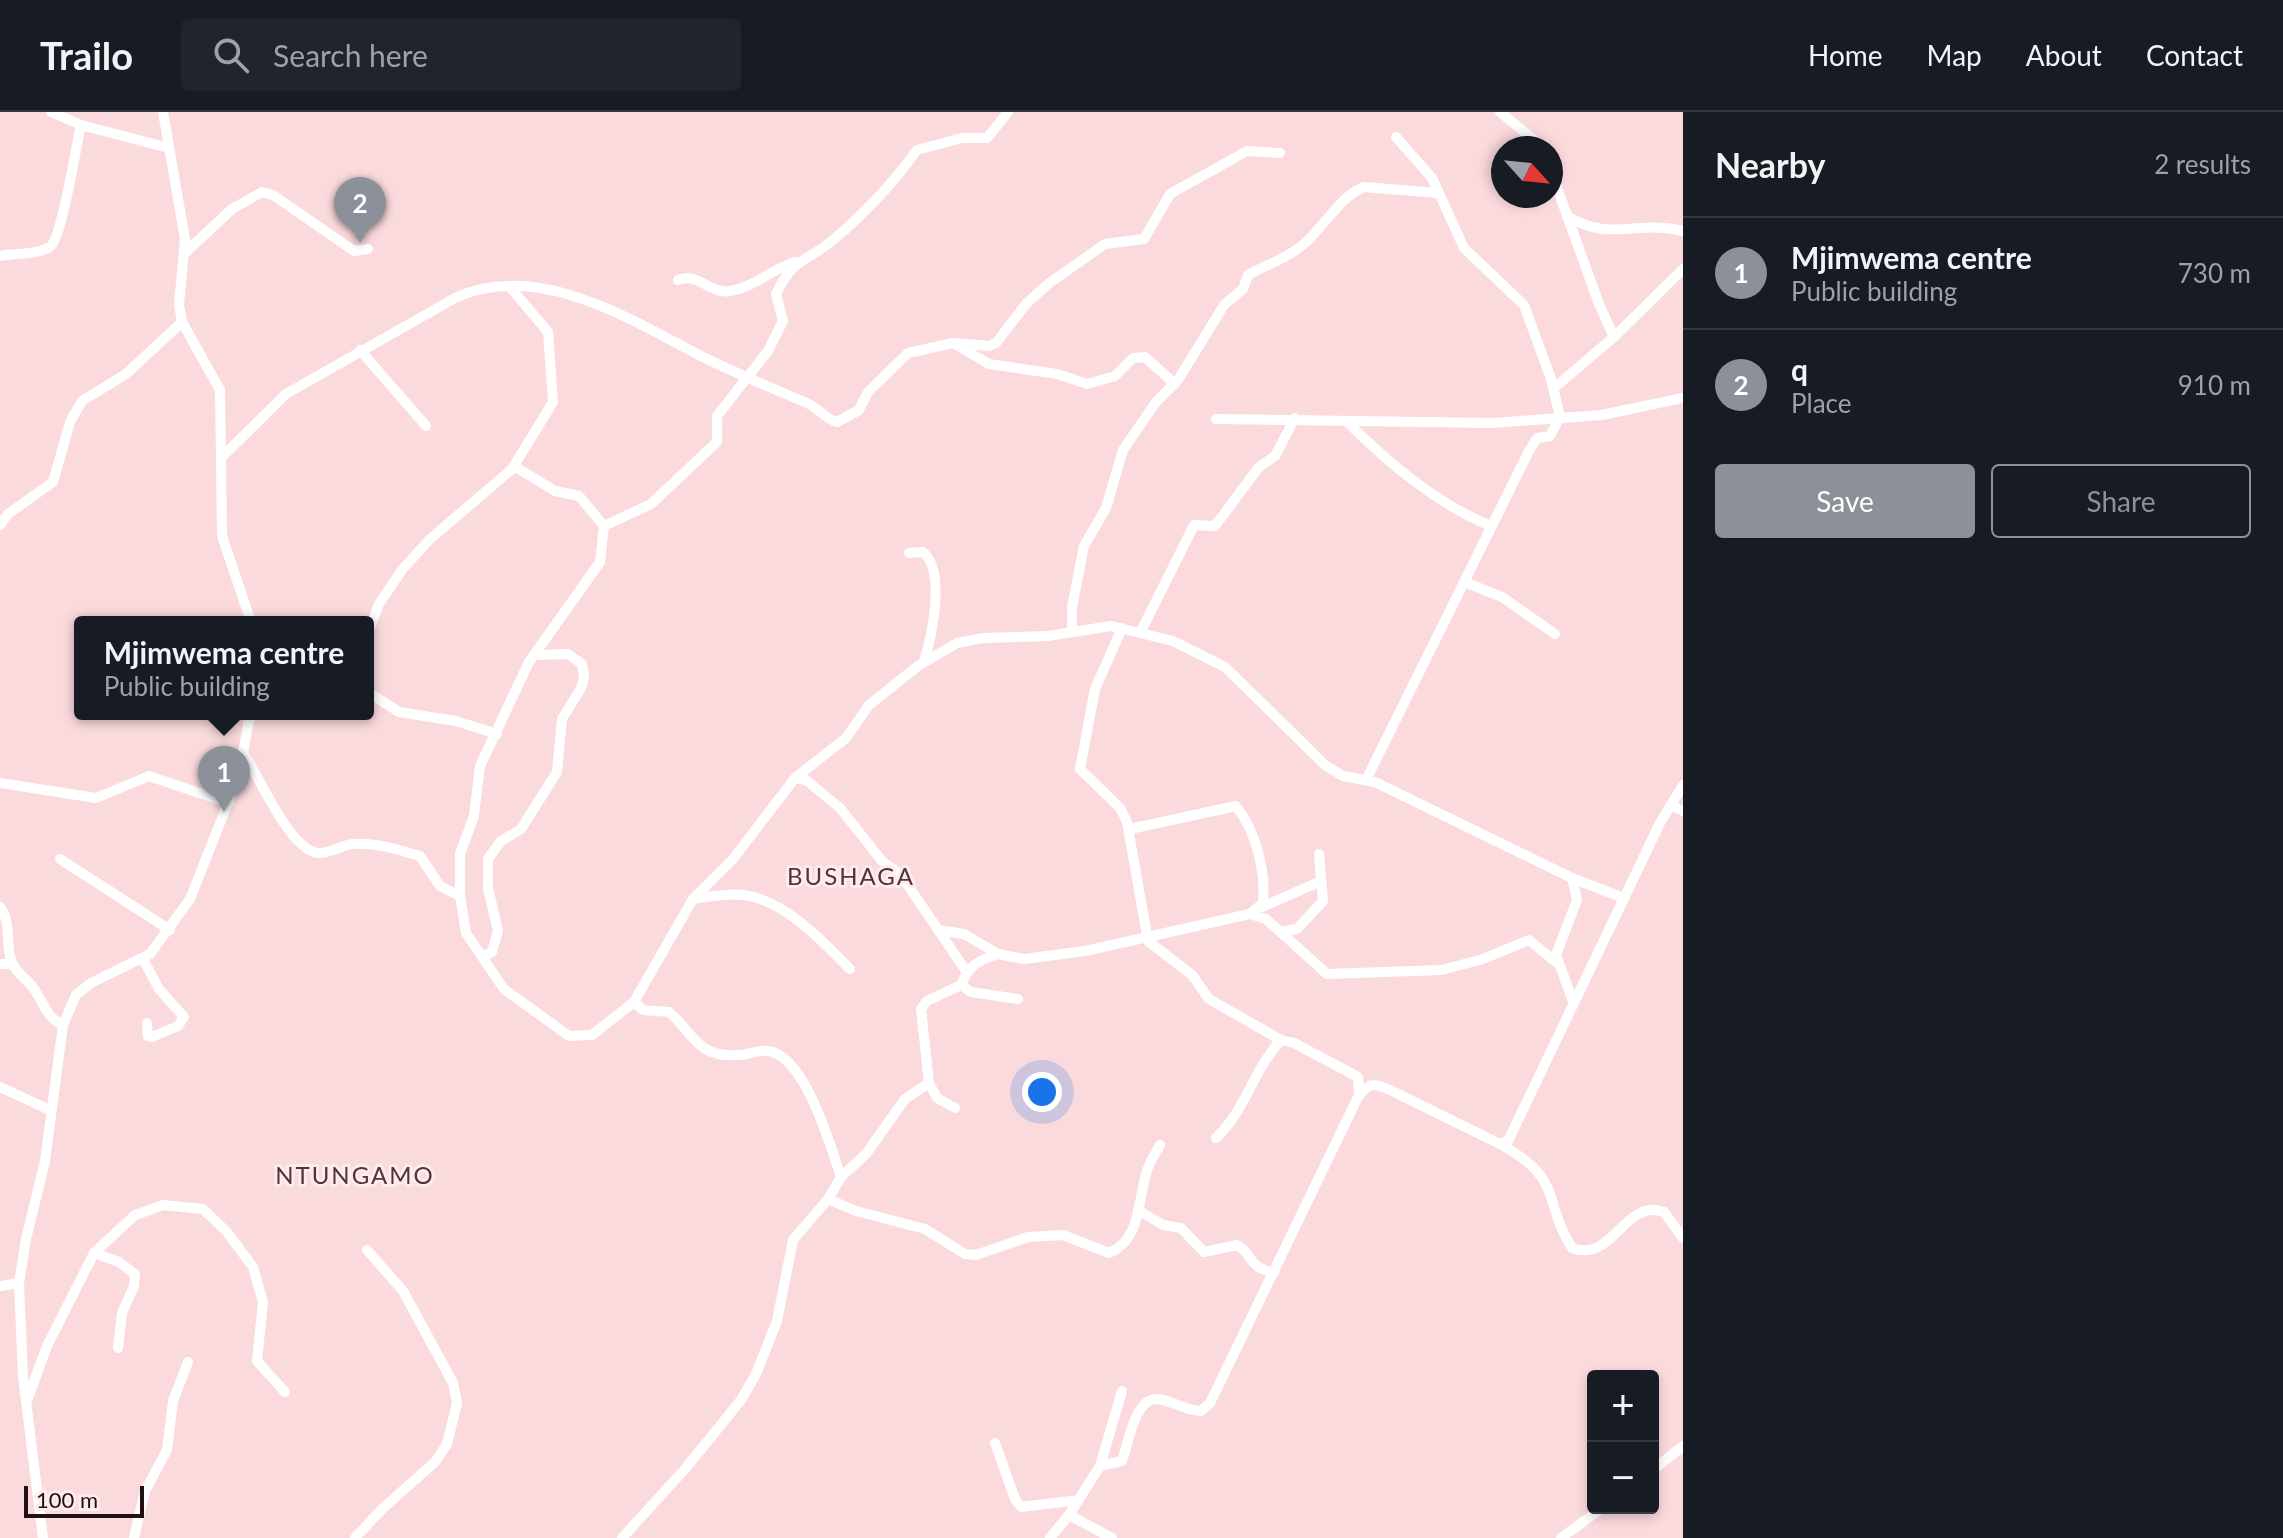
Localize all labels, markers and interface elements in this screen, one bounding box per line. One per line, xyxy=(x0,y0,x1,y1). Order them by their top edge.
search box xyxy=(181,19,741,91)
text: Trailo xyxy=(40,32,133,78)
icon: search xyxy=(209,33,253,77)
text: Search here xyxy=(273,37,428,73)
text: Home xyxy=(1808,38,1883,72)
text: Map xyxy=(1927,38,1982,72)
text: About xyxy=(2026,38,2102,72)
text: Contact xyxy=(2146,38,2243,72)
north arrow xyxy=(1491,136,1563,208)
text: Nearby xyxy=(1715,144,1826,185)
text: 2 results xyxy=(2154,148,2251,180)
pin: 2 xyxy=(334,177,386,243)
text: Mjimwema centre xyxy=(1791,239,2032,275)
text: 1 xyxy=(1733,257,1749,289)
text: 730 m xyxy=(2178,257,2251,289)
text: Public building xyxy=(1791,275,1957,307)
text: q xyxy=(1791,351,1808,387)
text: 2 xyxy=(1733,369,1749,401)
text: 910 m xyxy=(2178,369,2251,401)
text: Place xyxy=(1791,387,1852,419)
button: Save xyxy=(1715,464,1975,538)
button: Share xyxy=(1991,464,2251,538)
popup xyxy=(74,616,374,720)
text: Mjimwema centre xyxy=(104,634,344,670)
text: Public building xyxy=(104,670,270,702)
pin: 1 xyxy=(198,746,250,812)
district label: BUSHAGA xyxy=(787,861,915,890)
your location xyxy=(1022,1072,1062,1112)
district label: NTUNGAMO xyxy=(275,1160,435,1189)
map controls xyxy=(1587,1370,1659,1514)
button: + xyxy=(1587,1370,1659,1442)
button: − xyxy=(1587,1442,1659,1514)
scale bar xyxy=(24,1482,144,1518)
text: 100 m xyxy=(36,1486,98,1513)

